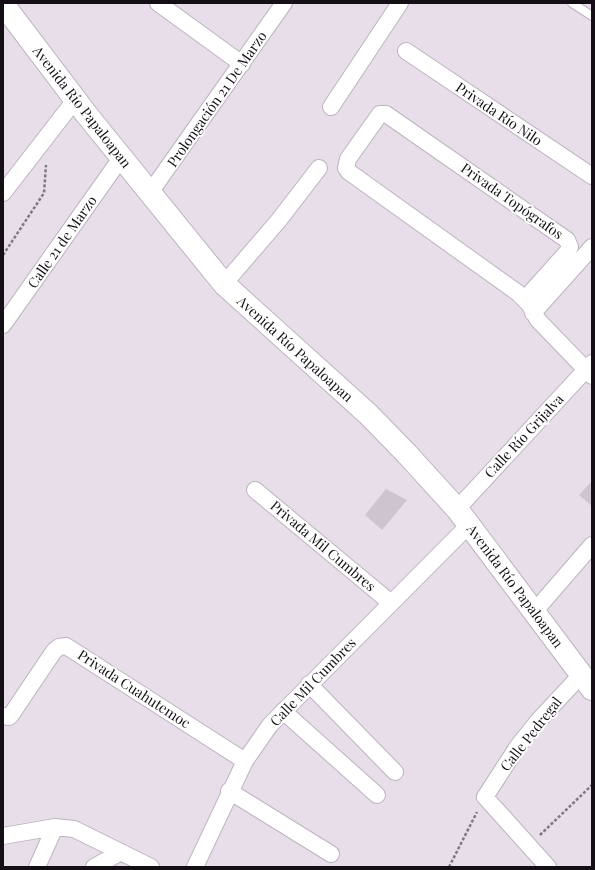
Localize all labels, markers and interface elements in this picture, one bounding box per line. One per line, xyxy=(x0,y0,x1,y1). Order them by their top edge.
street label: Prolongación 21 De Marzo xyxy=(162,27,271,170)
street label: Avenida Río Papaloapan xyxy=(28,41,136,172)
street label: Privada Río Nilo xyxy=(452,78,546,150)
street label: Privada Topógrafos xyxy=(457,158,567,243)
street label: Calle 21 de Marzo xyxy=(23,191,101,292)
street label: Avenida Río Papaloapan xyxy=(233,291,358,406)
street label: Calle Río Grijalva xyxy=(480,390,567,482)
street label: Privada Mil Cumbres xyxy=(267,496,380,595)
street label: Avenida Río Papaloapan xyxy=(462,519,569,652)
street label: Calle Mil Cumbres xyxy=(265,633,360,730)
street label: Privada Cuahutemoc xyxy=(74,645,194,732)
street label: Calle Pedregal xyxy=(496,693,566,775)

